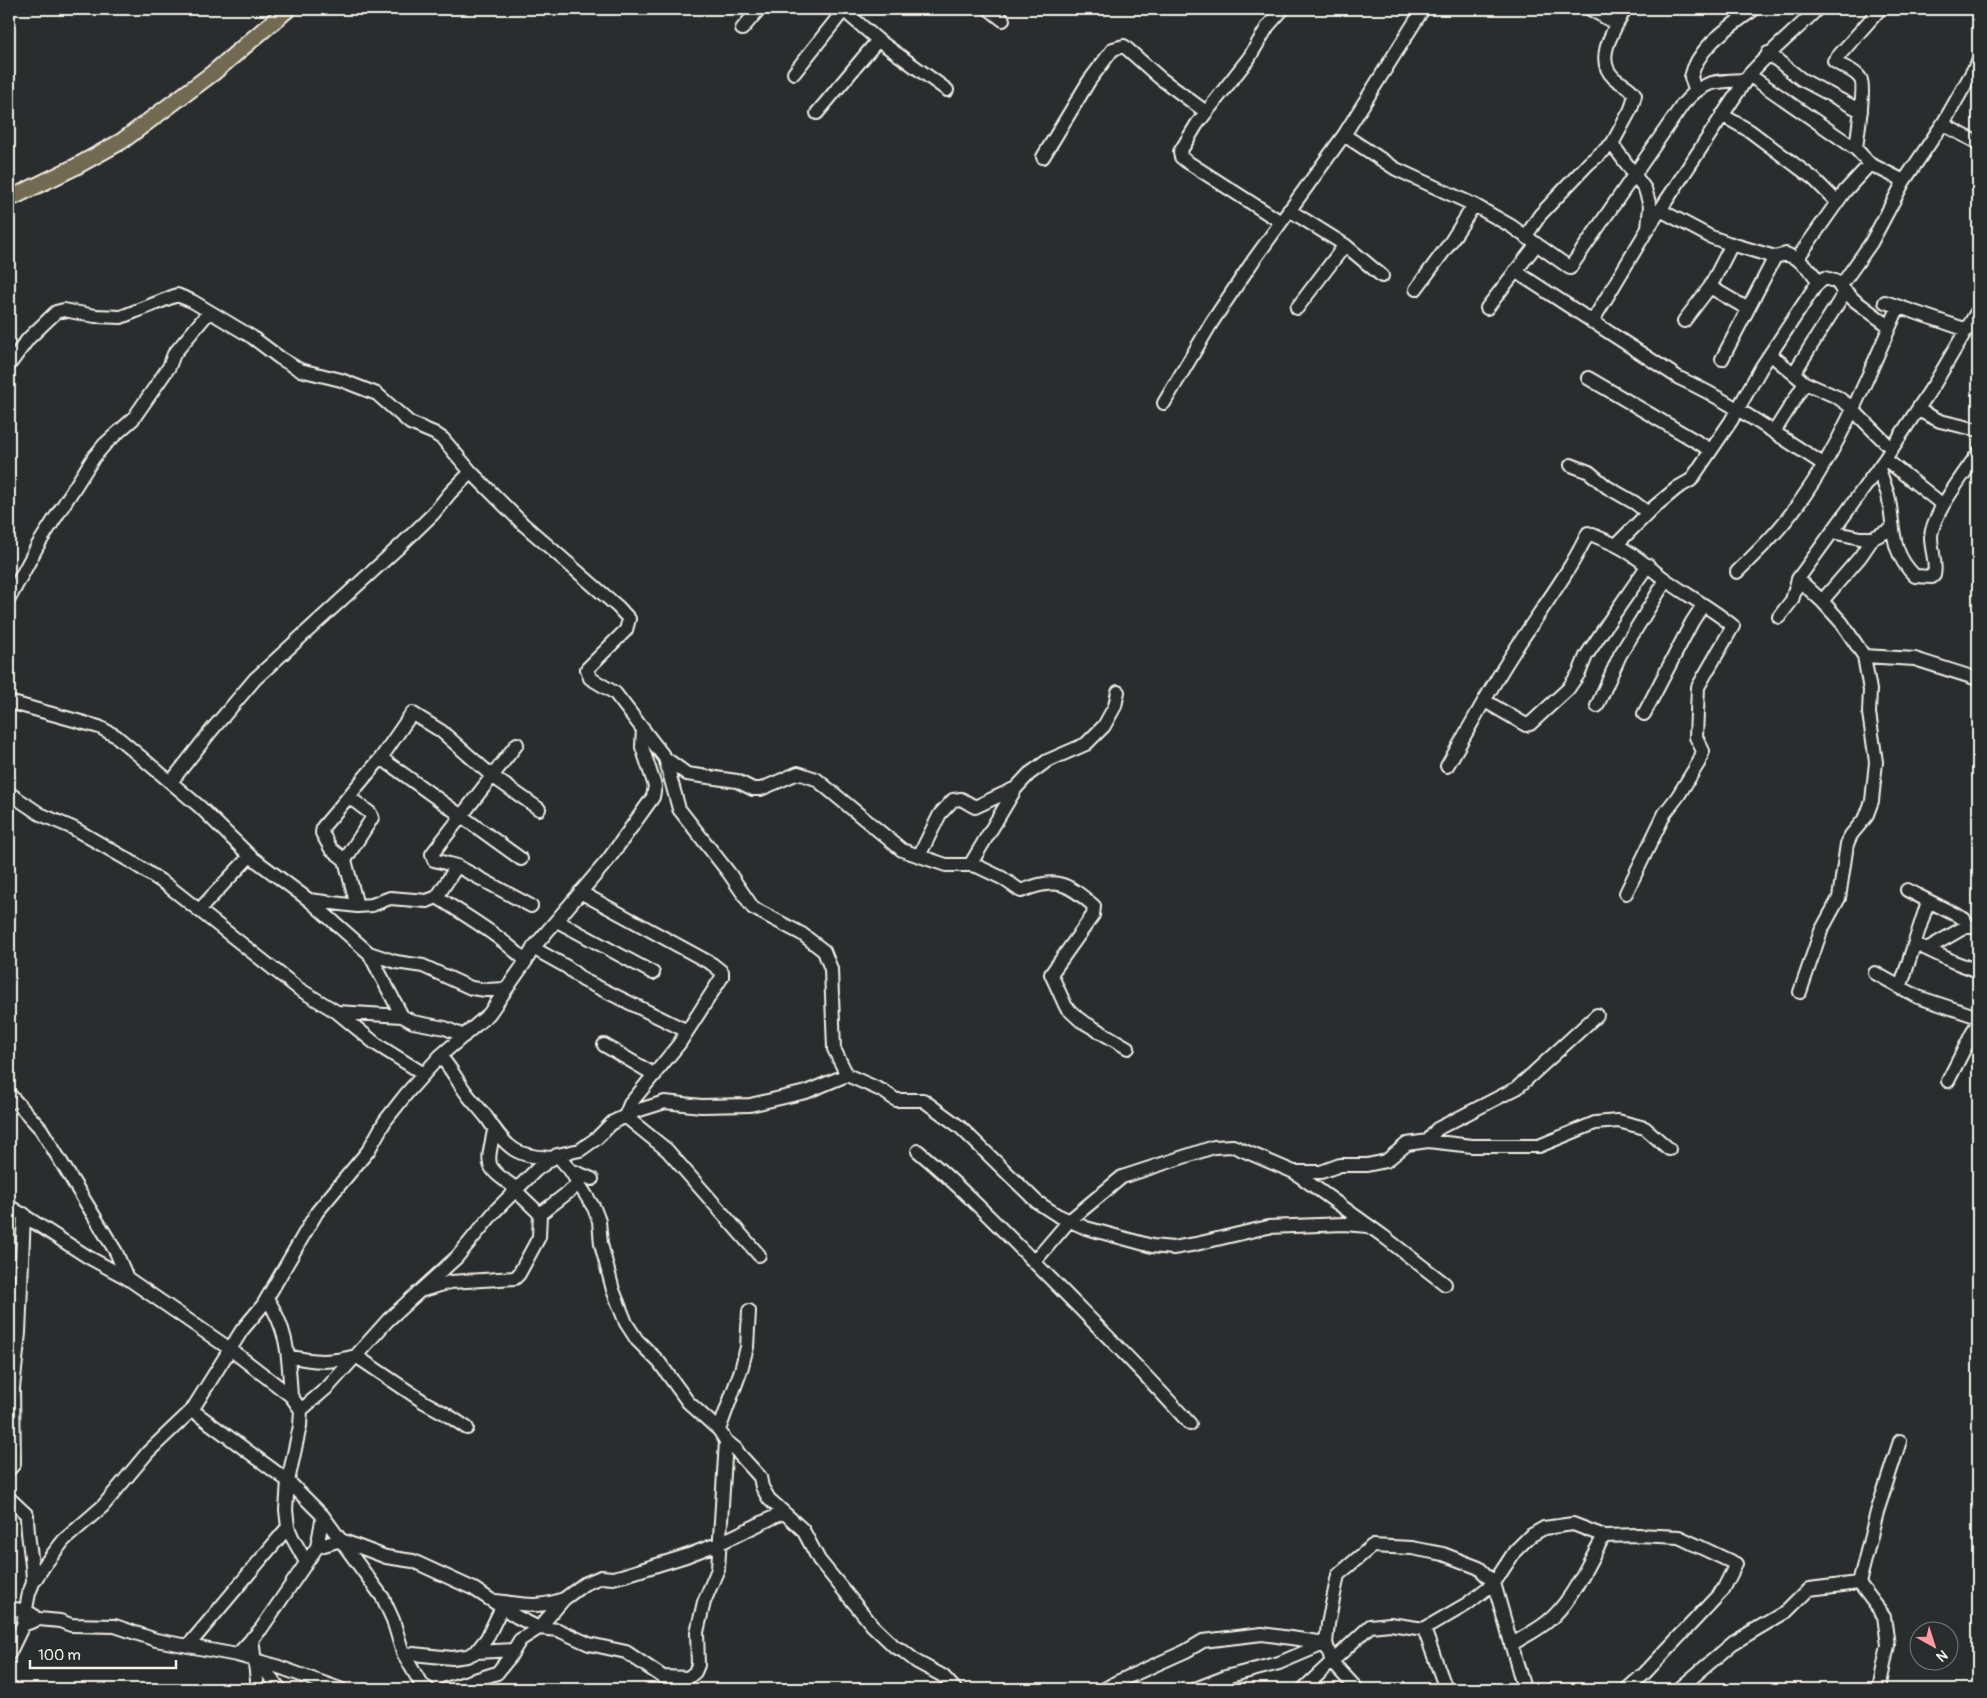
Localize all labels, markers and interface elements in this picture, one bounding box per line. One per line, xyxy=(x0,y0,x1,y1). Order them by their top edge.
north arrow xyxy=(1910,1620,1960,1670)
scale bar xyxy=(30,1638,176,1670)
text: 100 m xyxy=(38,1646,81,1665)
text: N xyxy=(1933,1646,1951,1665)

